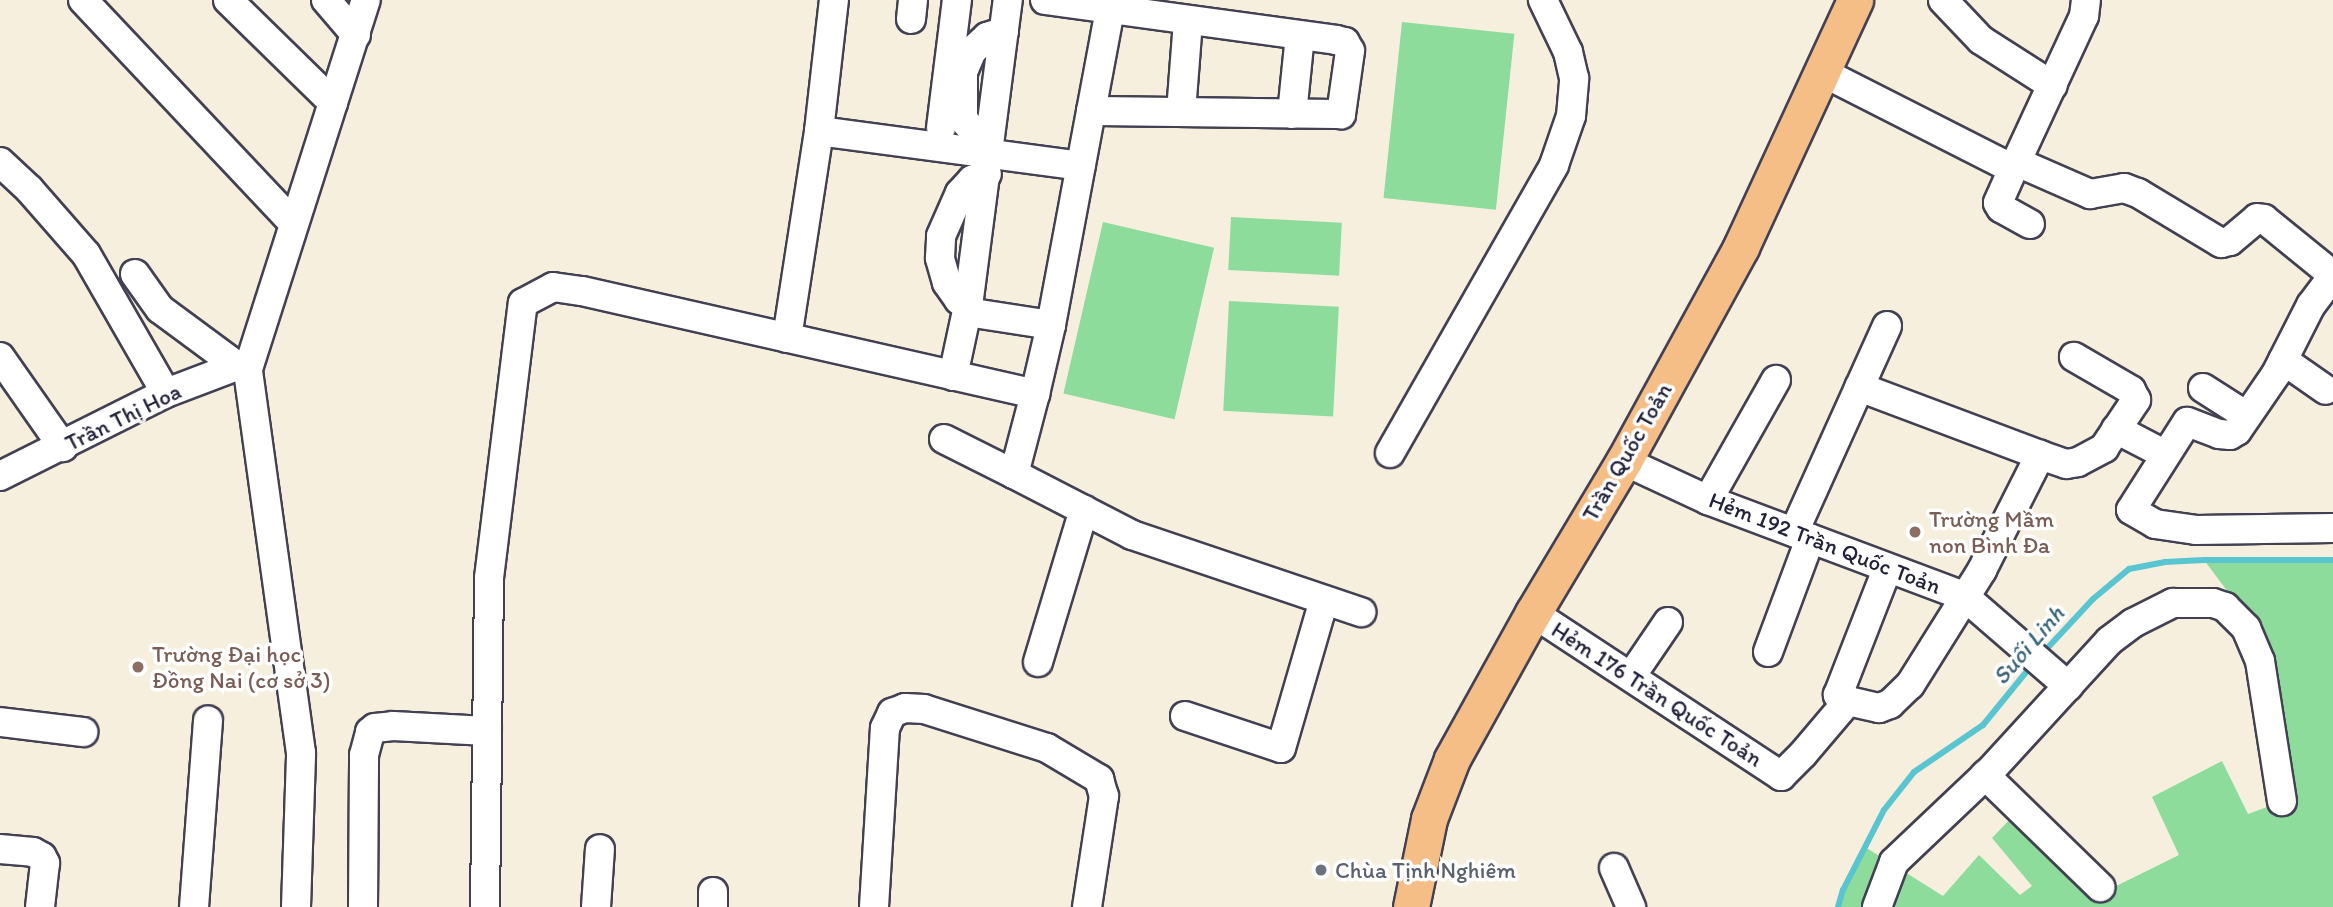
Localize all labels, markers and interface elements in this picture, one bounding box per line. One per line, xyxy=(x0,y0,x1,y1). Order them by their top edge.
street label: Trần Thị Hoa xyxy=(60,377,186,457)
street label: Trần Quốc Toản xyxy=(1576,378,1678,526)
street label: Hẻm 192 Trần Quốc Toản xyxy=(1705,486,1945,600)
place label: Trường Mầm non Bình Đa xyxy=(1929,505,2054,559)
marker: Trường Mầm non Bình Đa xyxy=(1907,524,1923,540)
water label: Suối Linh xyxy=(1986,600,2070,690)
street label: Hẻm 176 Trần Quốc Toản xyxy=(1546,615,1768,773)
place label: Trường Đại học Đồng Nai (cơ sở 3) xyxy=(152,640,330,694)
marker: Trường Đại học Đồng Nai (cơ sở 3) xyxy=(130,659,146,675)
place label: Chùa Tịnh Nghiêm xyxy=(1335,856,1516,884)
marker: Chùa Tịnh Nghiêm xyxy=(1313,862,1329,878)

